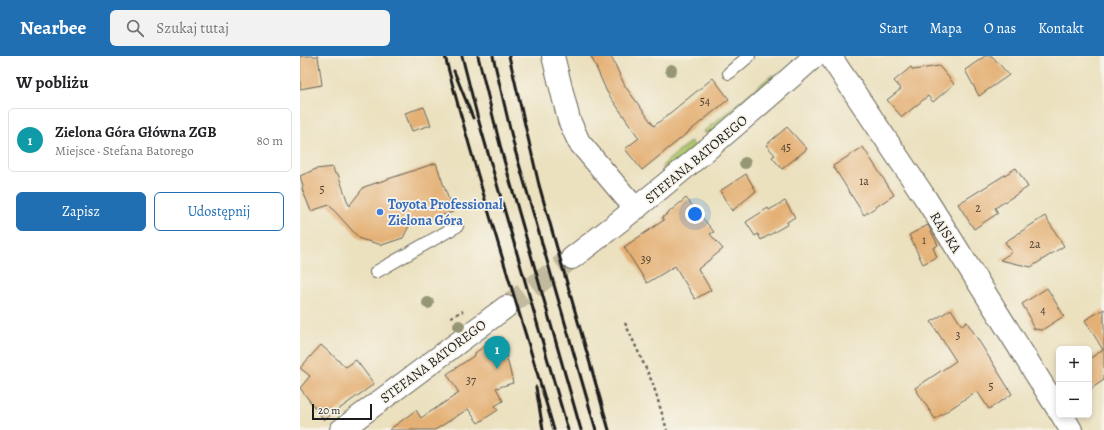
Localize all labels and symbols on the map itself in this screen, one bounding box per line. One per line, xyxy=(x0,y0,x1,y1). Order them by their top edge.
house number: 54 xyxy=(700,93,711,109)
street label: STEFANA BATOREGO xyxy=(641,111,752,208)
house number: 45 xyxy=(781,139,791,155)
house number: 1a xyxy=(859,173,869,189)
house number: 5 xyxy=(319,181,325,197)
place label: Toyota Professional Zielona Góra xyxy=(388,195,503,230)
house number: 2 xyxy=(975,200,981,216)
your location xyxy=(685,204,705,224)
marker: Toyota Professional Zielona Góra xyxy=(375,207,385,217)
street label: RAJSKA xyxy=(926,208,966,257)
house number: 1 xyxy=(922,232,926,248)
house number: 2a xyxy=(1029,236,1041,252)
house number: 39 xyxy=(641,251,651,267)
house number: 4 xyxy=(1040,302,1046,318)
street label: STEFANA BATOREGO xyxy=(376,315,490,408)
house number: 3 xyxy=(956,327,961,343)
pin: 1 xyxy=(484,336,510,369)
house number: 37 xyxy=(466,372,477,388)
house number: 5 xyxy=(988,378,994,394)
scale bar xyxy=(312,402,372,421)

